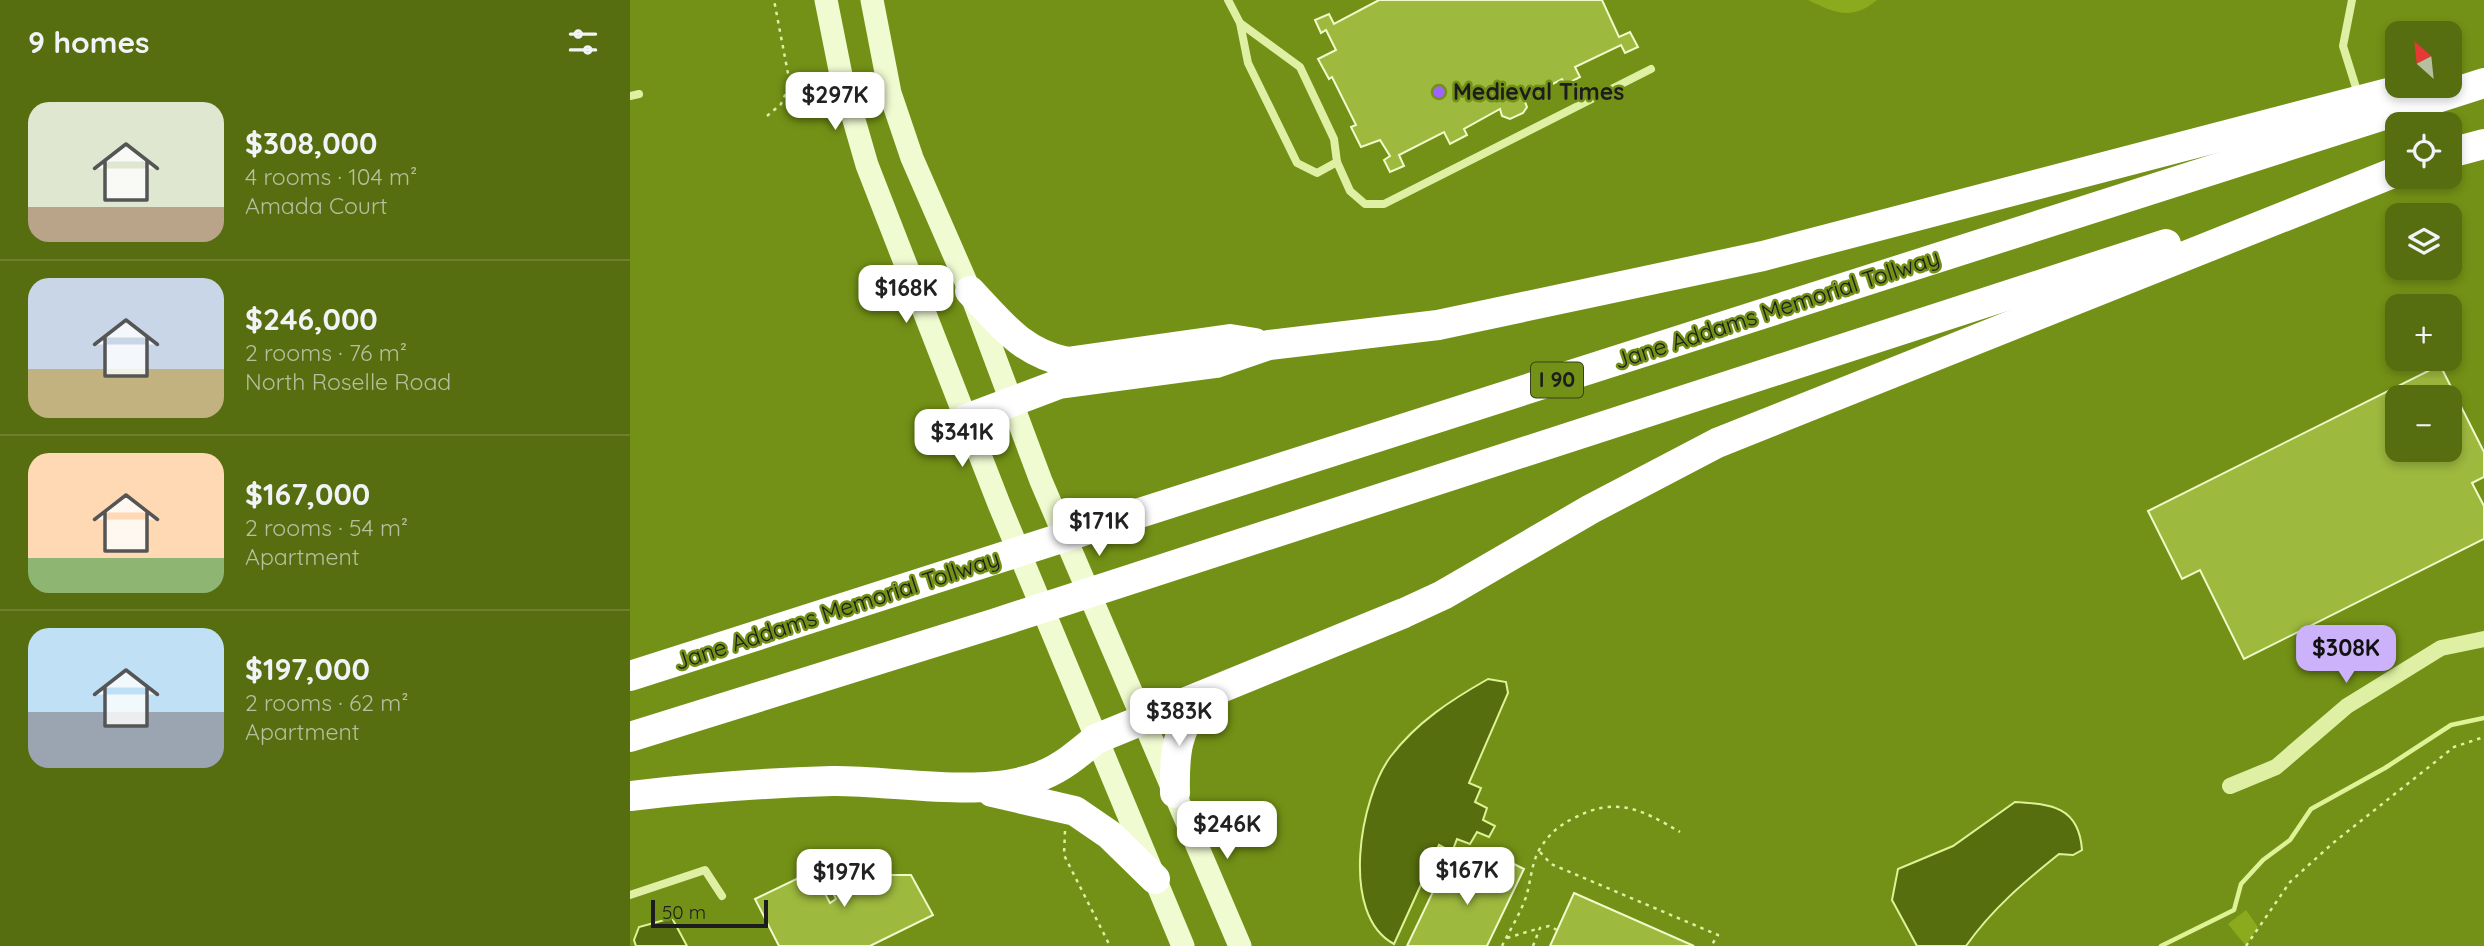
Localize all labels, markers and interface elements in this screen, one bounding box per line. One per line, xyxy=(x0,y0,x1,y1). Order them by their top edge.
north arrow xyxy=(2385,21,2462,98)
map controls xyxy=(2385,21,2462,462)
text: 9 homes xyxy=(28,23,150,61)
icon: filters xyxy=(564,23,602,61)
pin: $297K xyxy=(786,72,884,132)
place label: Medieval Times xyxy=(1453,77,1624,106)
text: $297K xyxy=(802,80,868,109)
marker: Medieval Times xyxy=(1431,84,1447,100)
button: locate xyxy=(2385,112,2462,189)
text: $308,000 xyxy=(245,124,377,162)
icon: home xyxy=(84,130,168,214)
text: 4 rooms · 104 m² xyxy=(245,162,417,191)
text: Amada Court xyxy=(245,191,388,220)
button: layers xyxy=(2385,203,2462,280)
street label: Jane Addams Memorial Tollway xyxy=(1611,242,1943,375)
pin: $168K xyxy=(857,266,955,325)
text: $168K xyxy=(874,273,938,302)
button: + xyxy=(2385,294,2462,371)
text: $246,000 xyxy=(245,300,378,338)
icon: home xyxy=(84,306,168,390)
text: 2 rooms · 76 m² xyxy=(245,338,407,367)
road number: I 90 xyxy=(1531,362,1583,398)
text: North Roselle Road xyxy=(245,367,451,396)
button: − xyxy=(2385,385,2462,462)
pin: $341K xyxy=(913,410,1011,469)
text: $341K xyxy=(931,417,993,446)
text: $167,000 xyxy=(245,475,370,513)
icon: home xyxy=(84,481,168,565)
pin: $171K xyxy=(1050,498,1148,558)
text: $171K xyxy=(1069,506,1129,535)
text: 2 rooms · 54 m² xyxy=(245,513,408,542)
text: Apartment xyxy=(245,542,359,571)
street label: Jane Addams Memorial Tollway xyxy=(671,543,1003,676)
pin: $308K xyxy=(2297,626,2395,685)
text: $308K xyxy=(2312,633,2380,662)
text: $197,000 xyxy=(245,650,370,688)
icon: home xyxy=(84,656,168,740)
text: 2 rooms · 62 m² xyxy=(245,688,409,717)
pin: $383K xyxy=(1130,688,1228,748)
text: $383K xyxy=(1146,696,1212,725)
text: Apartment xyxy=(245,717,359,746)
pin: $246K xyxy=(1178,802,1276,861)
text: $246K xyxy=(1193,809,1261,838)
pin: $167K xyxy=(1418,848,1516,907)
pin: $197K xyxy=(795,850,893,909)
text: $167K xyxy=(1435,855,1499,884)
text: $197K xyxy=(813,857,875,886)
scale bar xyxy=(651,897,768,929)
text: 50 m xyxy=(662,900,706,924)

